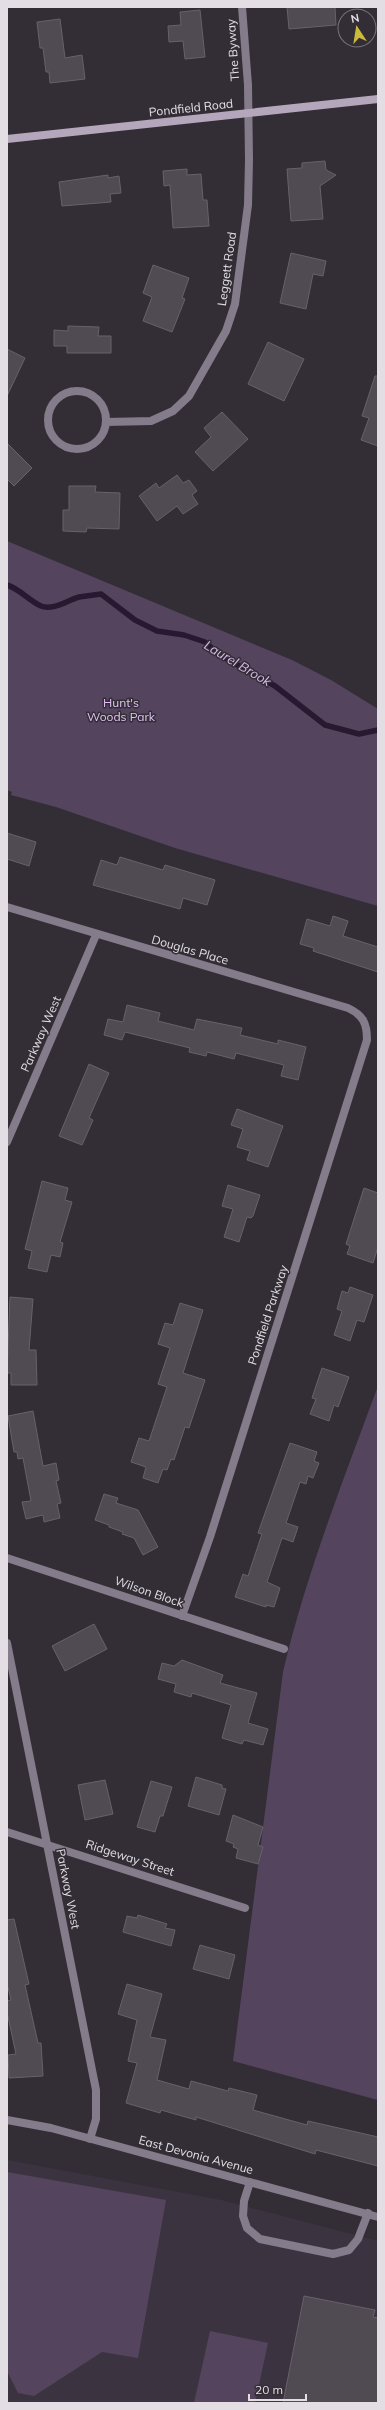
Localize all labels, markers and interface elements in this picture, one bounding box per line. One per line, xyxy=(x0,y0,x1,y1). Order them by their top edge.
north arrow xyxy=(337,8,377,48)
text: N xyxy=(349,11,360,26)
street label: The Byway xyxy=(223,18,242,82)
street label: Pondfield Road xyxy=(148,96,234,119)
street label: Leggett Road xyxy=(214,231,239,307)
water label: Laurel Brook xyxy=(201,637,275,689)
park label: Hunt's Woods Park xyxy=(87,695,156,724)
street label: Douglas Place xyxy=(150,931,230,968)
street label: Parkway West xyxy=(17,994,64,1074)
street label: Pondfield Parkway xyxy=(244,1262,291,1367)
street label: Wilson Block xyxy=(113,1573,186,1611)
street label: Ridgeway Street xyxy=(84,1836,176,1879)
street label: Parkway West xyxy=(53,1848,84,1930)
street label: East Devonia Avenue xyxy=(137,2132,255,2177)
scale bar xyxy=(249,2376,306,2402)
text: 20 m xyxy=(255,2382,283,2397)

